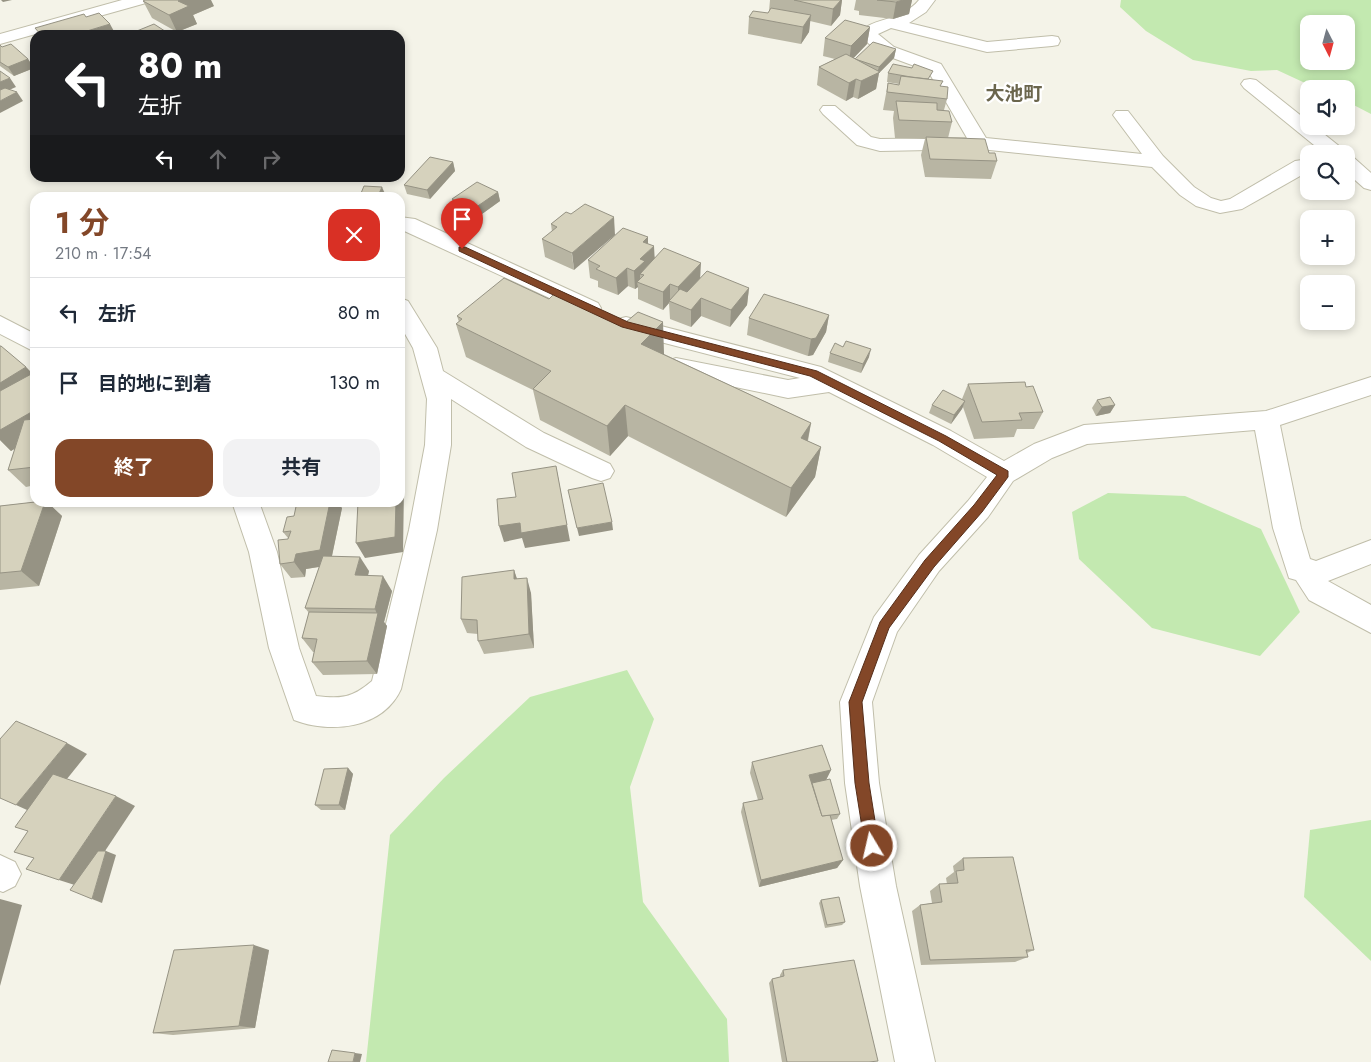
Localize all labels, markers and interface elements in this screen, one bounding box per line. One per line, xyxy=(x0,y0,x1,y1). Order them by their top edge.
north arrow xyxy=(1300,15,1355,70)
map controls xyxy=(1300,15,1355,330)
text: 80 m xyxy=(138,41,222,91)
icon: left xyxy=(55,50,120,115)
district label: 大池町 xyxy=(985,80,1043,107)
button: sound xyxy=(1300,80,1355,135)
text: 左折 xyxy=(138,89,182,121)
icon: left xyxy=(151,145,179,173)
icon: ahead xyxy=(204,145,232,173)
icon: right xyxy=(257,145,285,173)
button: search xyxy=(1300,145,1355,200)
pin xyxy=(441,198,483,249)
text: 1 分 xyxy=(55,201,109,244)
icon: arrive xyxy=(448,205,476,233)
button: close xyxy=(328,209,380,261)
button: + xyxy=(1300,210,1355,265)
text: 210 m · 17:54 xyxy=(55,242,151,265)
button: − xyxy=(1300,275,1355,330)
icon: left xyxy=(55,299,83,327)
text: 80 m xyxy=(338,299,380,326)
text: 左折 xyxy=(98,300,136,327)
icon: arrive xyxy=(55,369,83,397)
text: 130 m xyxy=(329,369,380,396)
text: 目的地に到着 xyxy=(98,370,212,397)
button: 終了 xyxy=(55,439,213,497)
button: 共有 xyxy=(223,439,380,497)
position arrow xyxy=(845,819,897,871)

